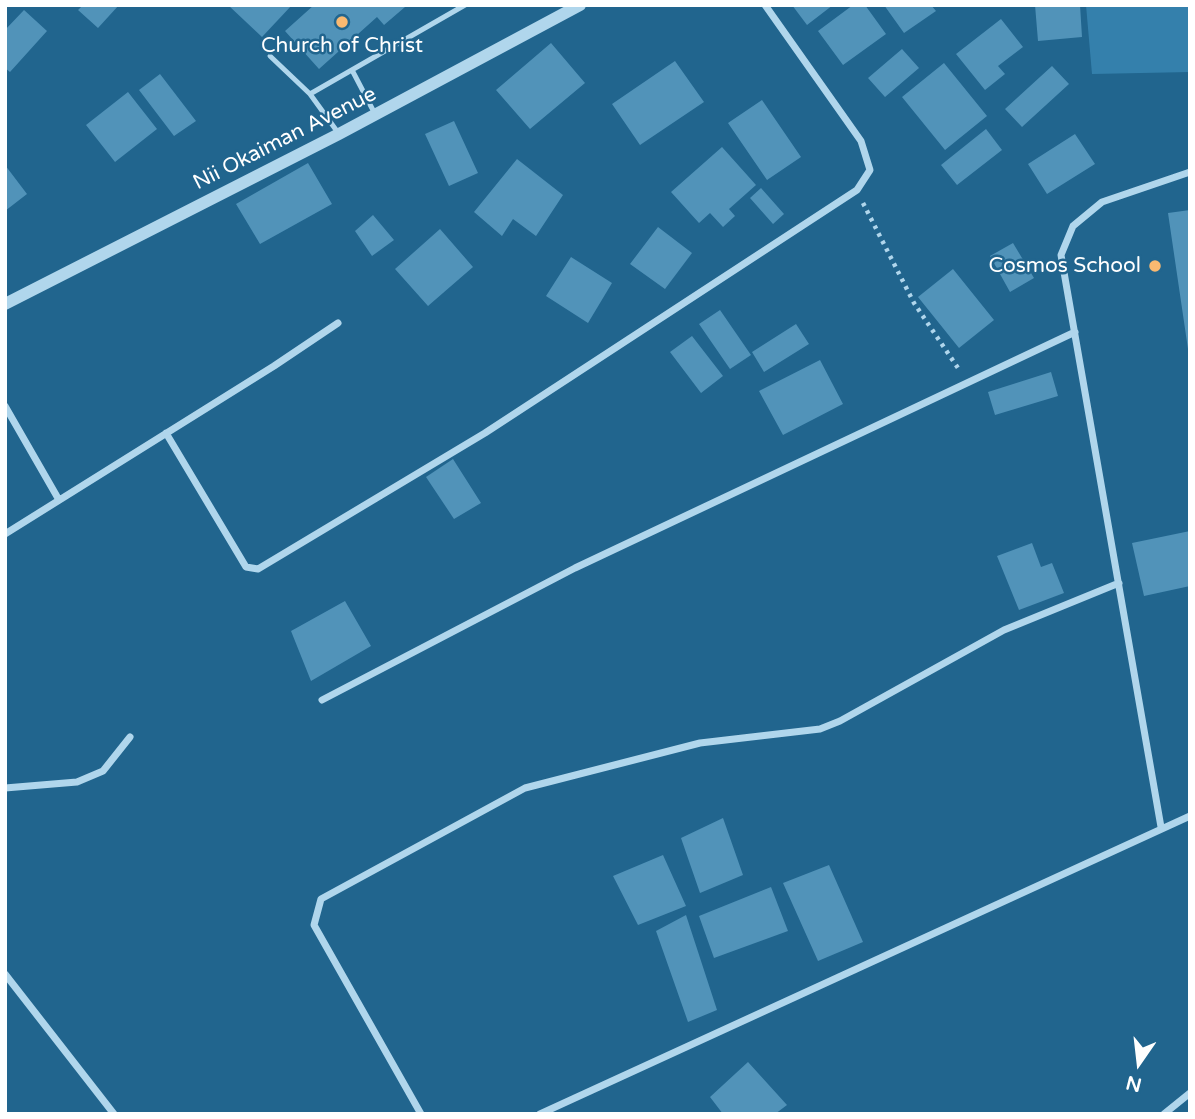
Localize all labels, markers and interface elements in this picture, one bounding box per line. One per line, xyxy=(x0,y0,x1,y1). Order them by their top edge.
marker: Church of Christ xyxy=(334,14,350,30)
place label: Church of Christ xyxy=(261,33,423,59)
street label: Nii Okaiman Avenue xyxy=(189,82,381,196)
place label: Cosmos School xyxy=(989,253,1141,279)
marker: Cosmos School xyxy=(1147,258,1163,274)
north arrow xyxy=(1104,1028,1174,1098)
text: N xyxy=(1124,1071,1144,1096)

